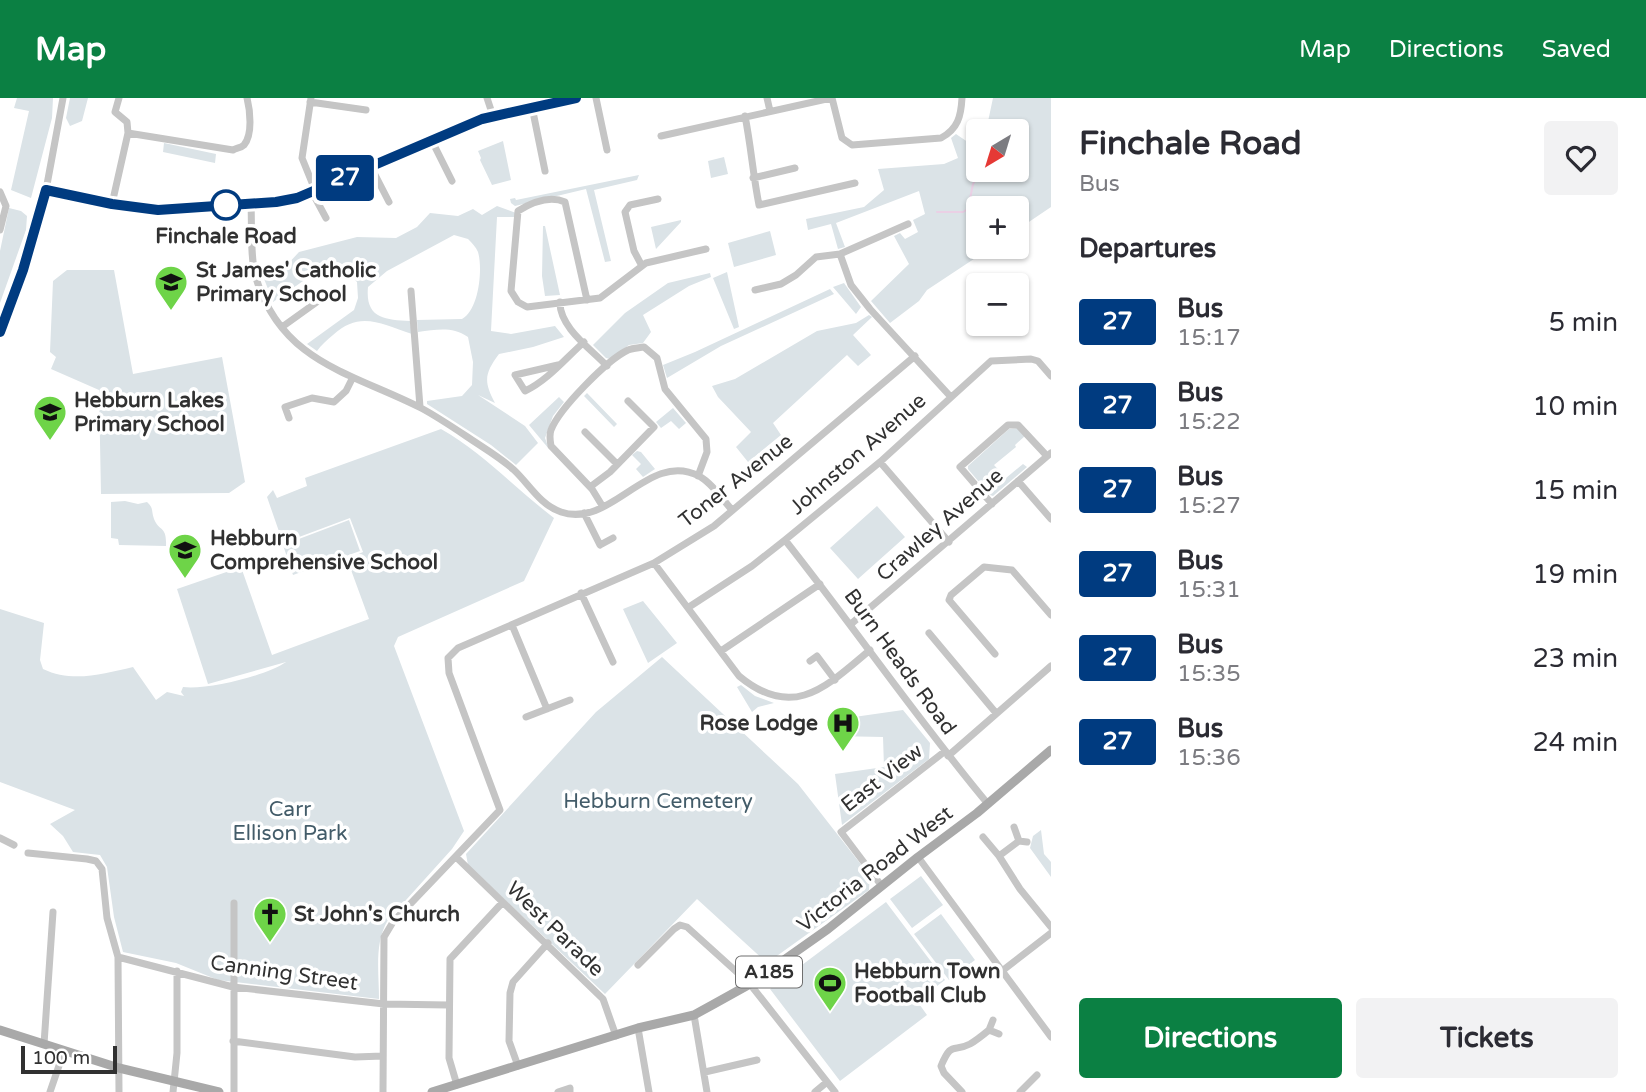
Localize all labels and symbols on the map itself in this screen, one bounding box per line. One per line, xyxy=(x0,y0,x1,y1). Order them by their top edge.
north arrow xyxy=(966,119,1029,182)
line badge: 27 xyxy=(314,155,376,201)
marker: Finchale Road xyxy=(211,190,241,220)
place label: Finchale Road xyxy=(155,224,297,249)
place label: St James' Catholic Primary School xyxy=(196,258,376,307)
school or university icon: St James' Catholic Primary School xyxy=(152,263,190,312)
place label: Hebburn Lakes Primary School xyxy=(74,388,225,437)
street label: Johnston Avenue xyxy=(785,388,931,520)
school or university icon: Hebburn Lakes Primary School xyxy=(31,393,69,442)
street label: Toner Avenue xyxy=(674,429,798,533)
street label: Crawley Avenue xyxy=(872,463,1009,587)
place label: Hebburn Comprehensive School xyxy=(210,526,438,575)
school or university icon: Hebburn Comprehensive School xyxy=(166,531,204,580)
street label: Burn Heads Road xyxy=(839,584,961,740)
hospital icon: Rose Lodge xyxy=(824,704,862,753)
place label: Rose Lodge xyxy=(700,711,818,736)
street label: East View xyxy=(836,738,928,818)
park label: Hebburn Cemetery xyxy=(563,789,753,814)
park label: Carr Ellison Park xyxy=(232,797,348,846)
street label: Victoria Road West xyxy=(792,801,958,937)
street label: West Parade xyxy=(501,876,609,982)
church icon: St John's Church xyxy=(251,895,289,944)
place label: St John's Church xyxy=(294,902,460,927)
street label: Canning Street xyxy=(209,950,359,996)
road number: A185 xyxy=(736,957,802,988)
place label: Hebburn Town Football Club xyxy=(854,959,1001,1008)
sports icon: Hebburn Town Football Club xyxy=(811,964,849,1013)
scale bar xyxy=(21,1043,117,1075)

